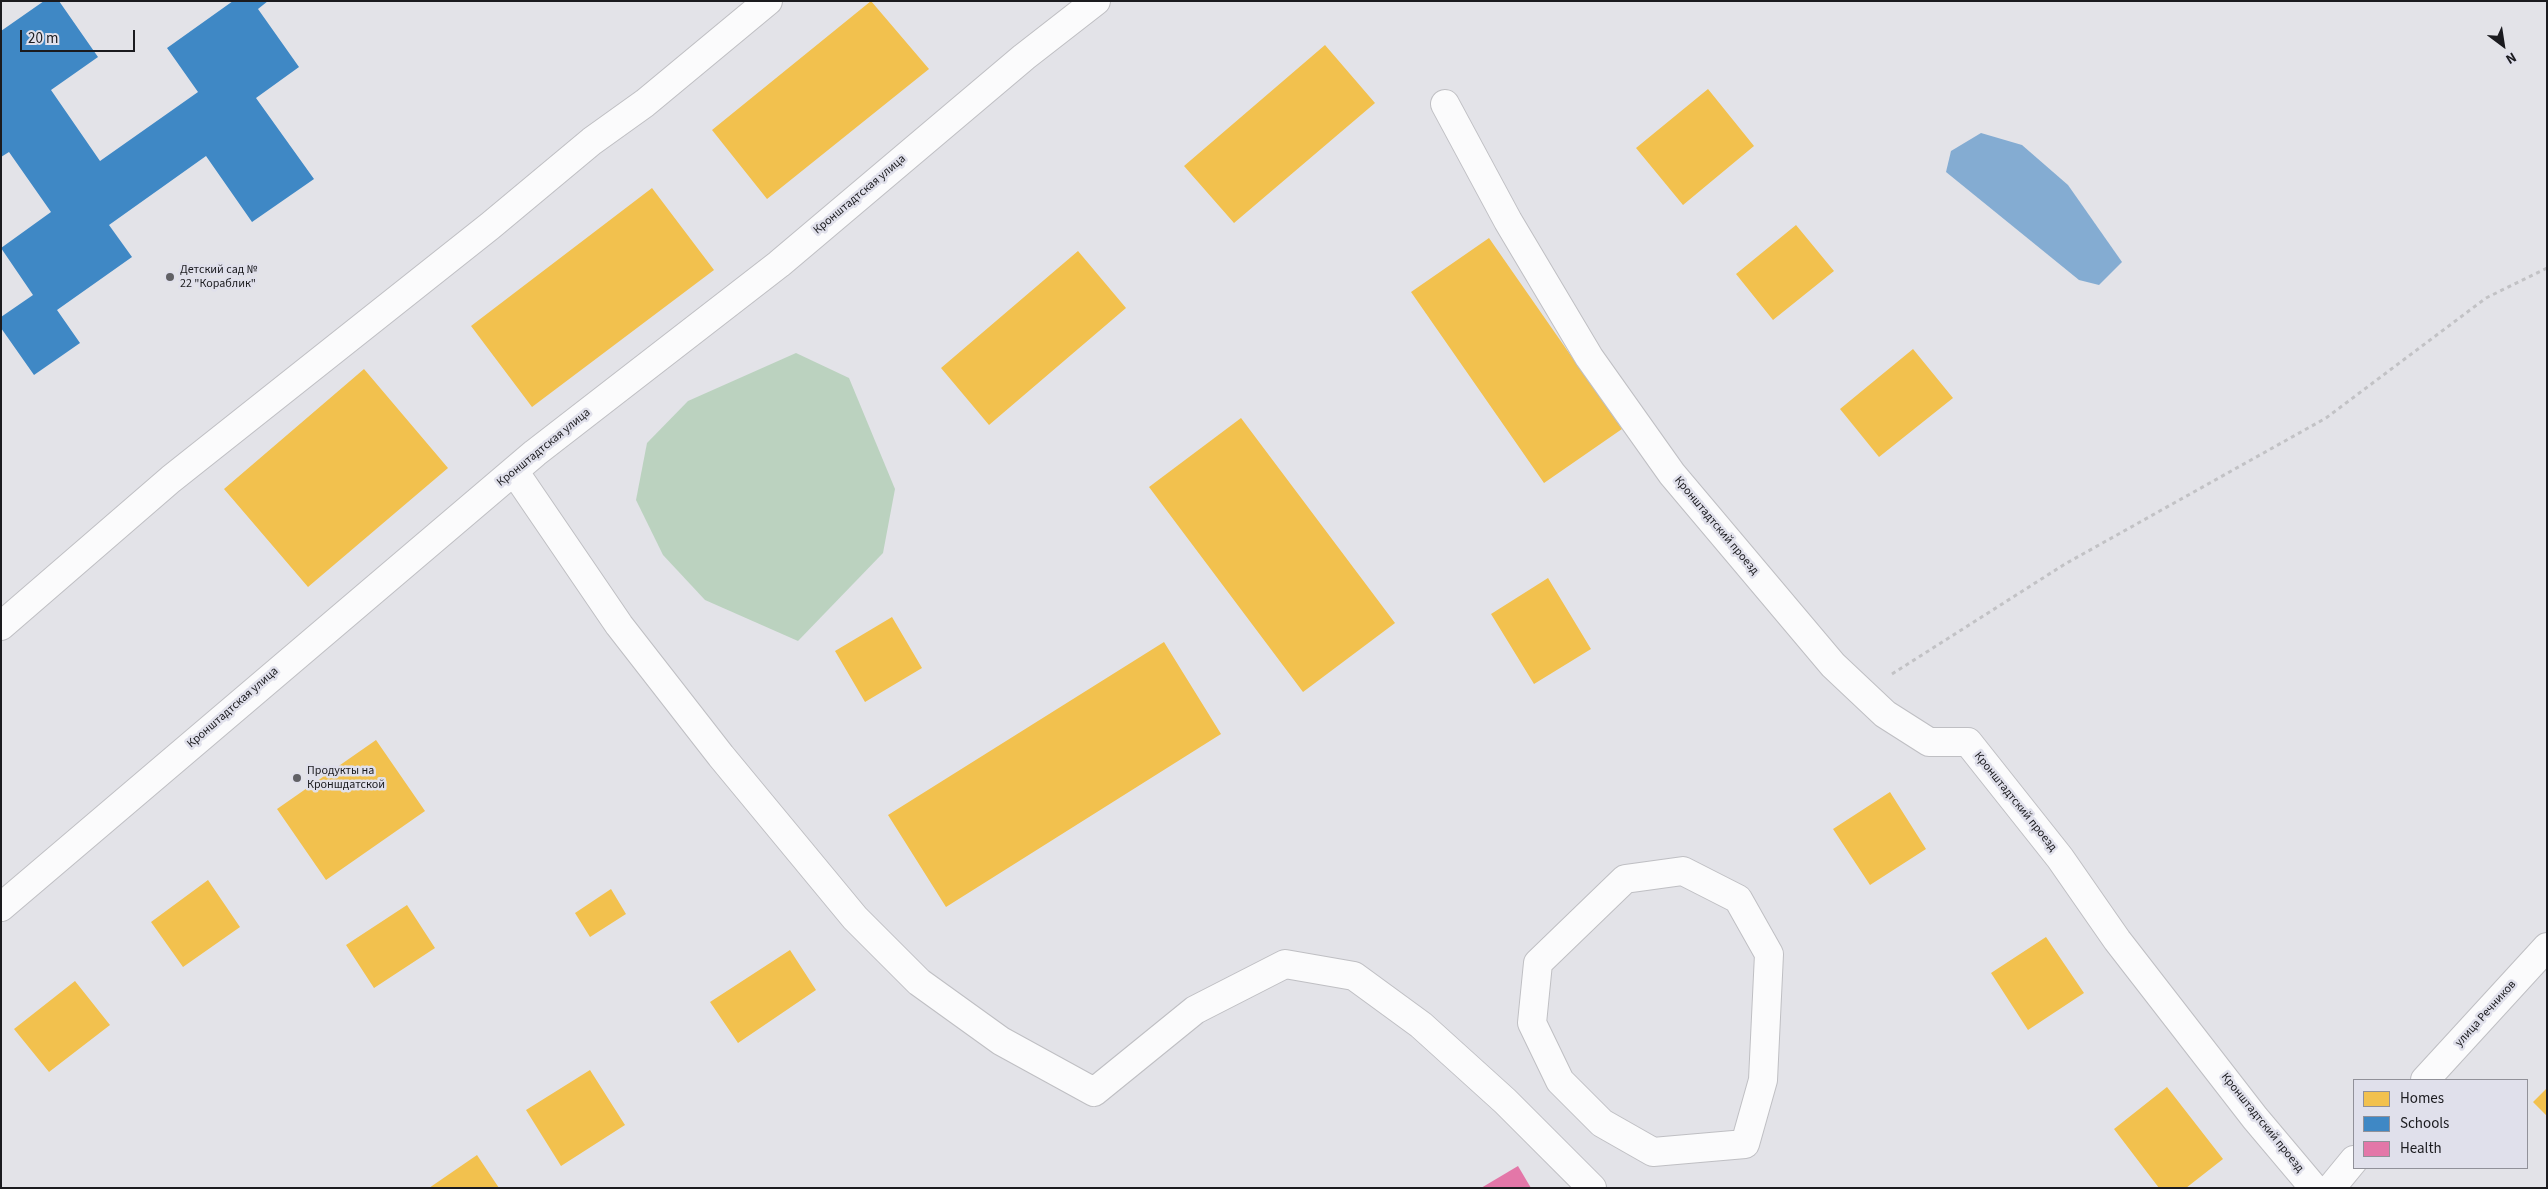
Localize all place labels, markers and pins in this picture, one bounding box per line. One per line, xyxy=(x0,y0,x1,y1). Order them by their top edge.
place label: Детский сад № 22 "Кораблик" xyxy=(180,263,257,291)
marker: Детский сад № 22 "Кораблик" xyxy=(164,271,176,283)
place label: Продукты на Кроншдатской xyxy=(307,764,385,792)
marker: Продукты на Кроншдатской xyxy=(291,772,303,784)

